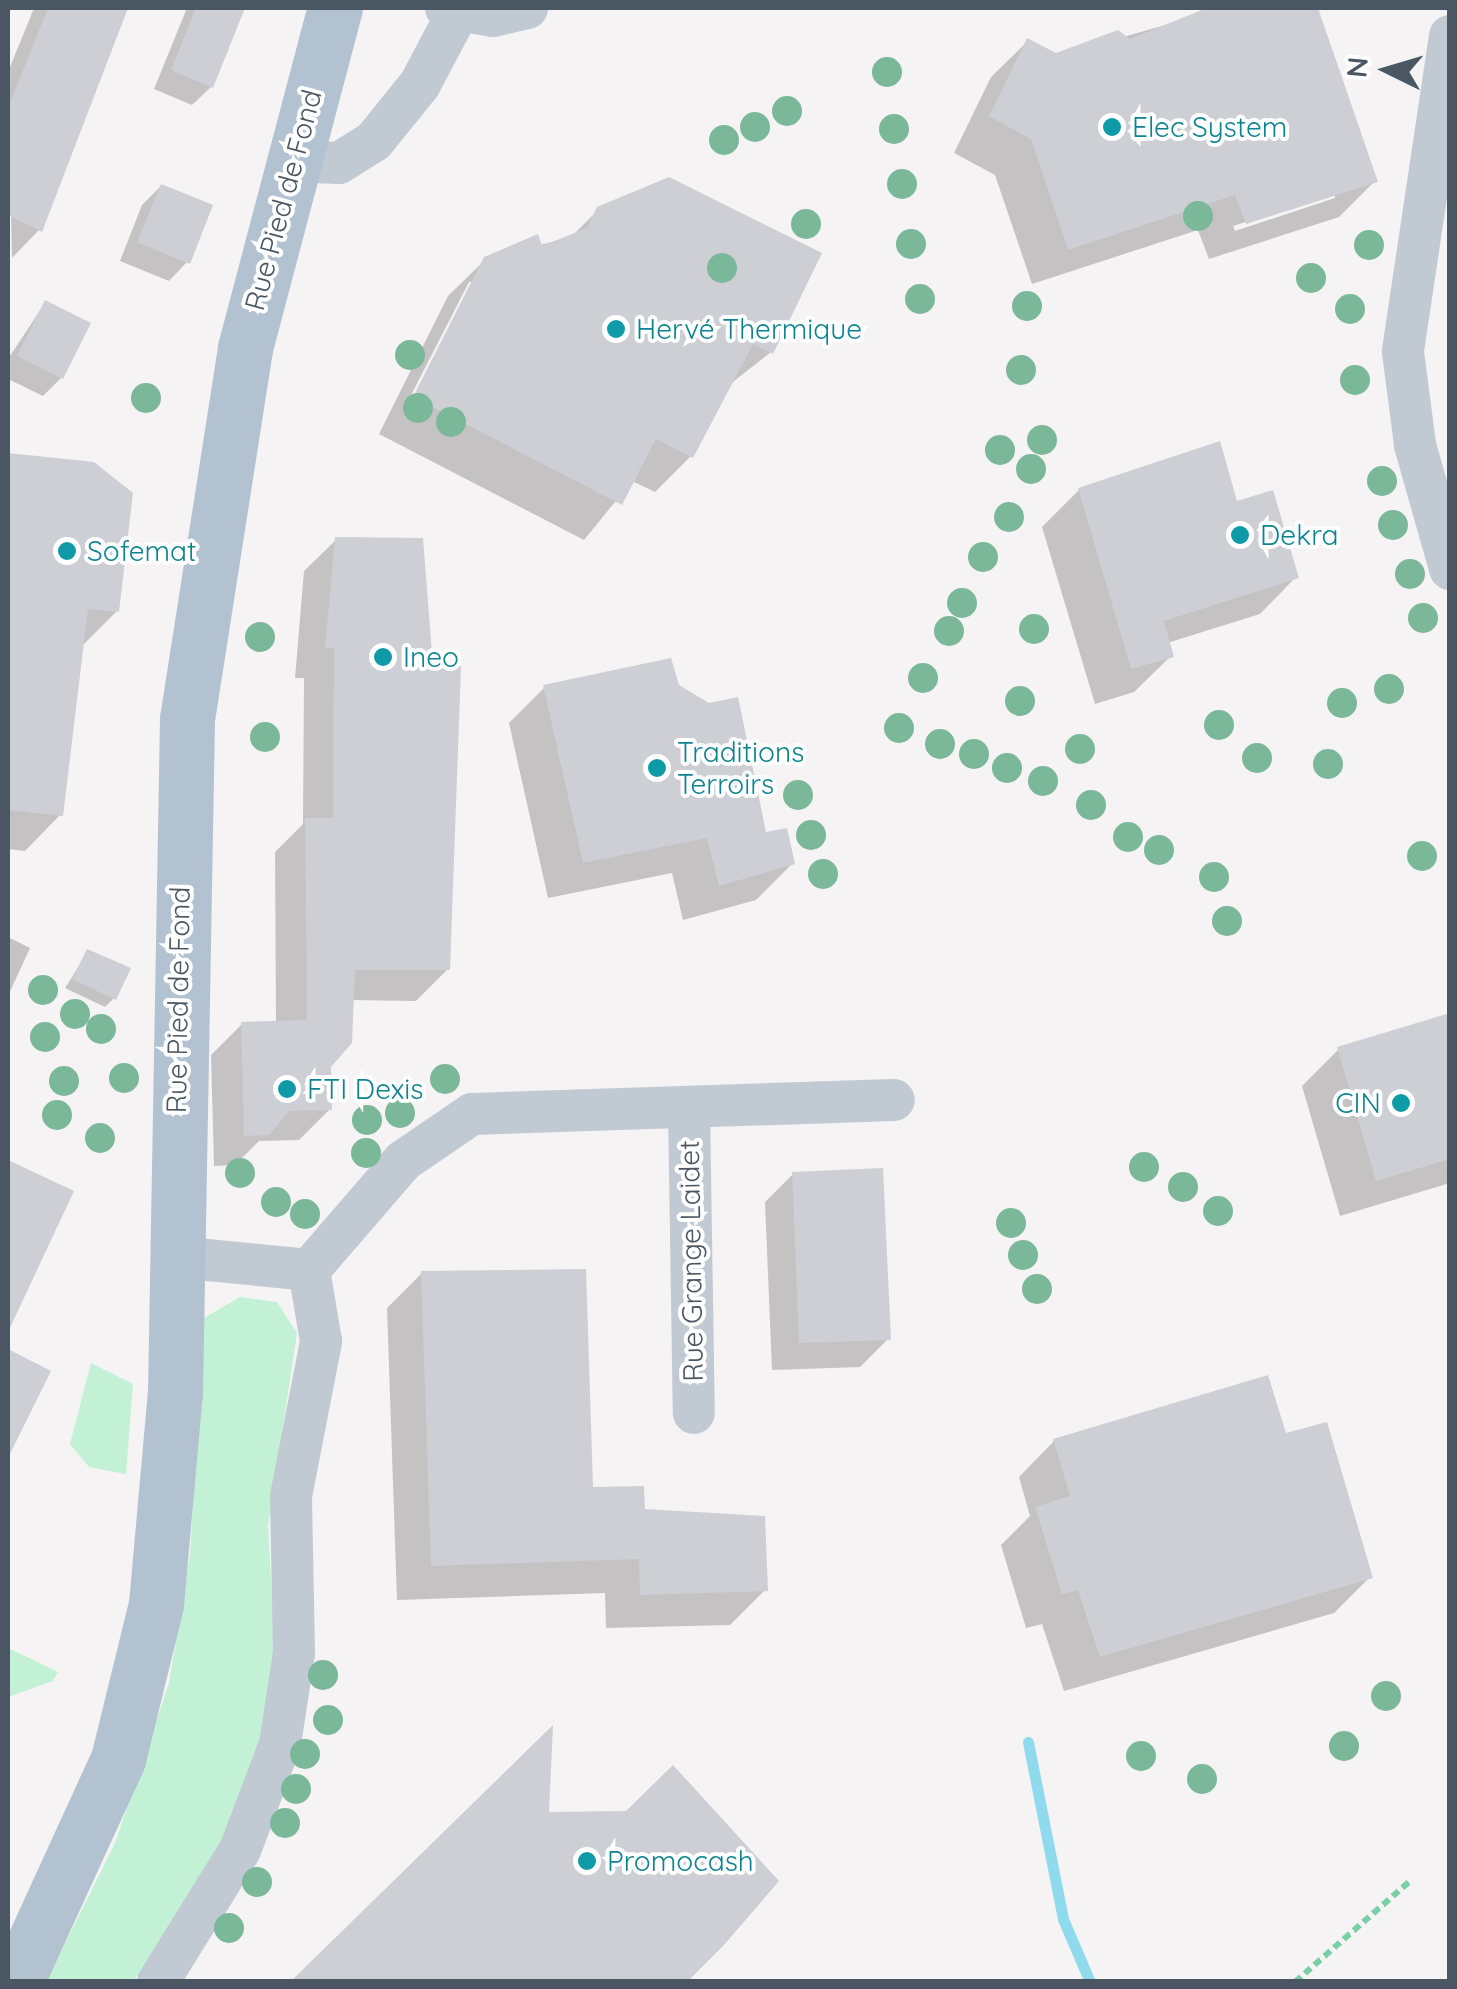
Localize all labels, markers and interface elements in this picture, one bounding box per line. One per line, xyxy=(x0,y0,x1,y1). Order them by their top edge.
north arrow xyxy=(1337,20,1437,120)
text: N xyxy=(1338,56,1375,79)
street label: Rue Pied de Fond xyxy=(237,86,329,314)
place label: Elec System xyxy=(1132,110,1287,144)
marker: Elec System xyxy=(1101,116,1123,138)
place label: Hervé Thermique xyxy=(636,312,862,346)
marker: Hervé Thermique xyxy=(605,318,627,340)
place label: Dekra xyxy=(1260,518,1339,552)
marker: Dekra xyxy=(1229,524,1251,546)
place label: Sofemat xyxy=(87,534,196,568)
marker: Sofemat xyxy=(56,540,78,562)
place label: Ineo xyxy=(403,640,459,674)
marker: Ineo xyxy=(372,646,394,668)
place label: Traditions Terroirs xyxy=(677,735,804,801)
marker: Traditions Terroirs xyxy=(646,757,668,779)
street label: Rue Pied de Fond xyxy=(159,886,197,1114)
place label: FTI Dexis xyxy=(307,1072,423,1106)
marker: FTI Dexis xyxy=(276,1078,298,1100)
place label: CIN xyxy=(1335,1086,1381,1120)
marker: CIN xyxy=(1390,1092,1412,1114)
street label: Rue Grange Laidet xyxy=(672,1140,710,1382)
place label: Promocash xyxy=(607,1844,754,1878)
marker: Promocash xyxy=(576,1850,598,1872)

